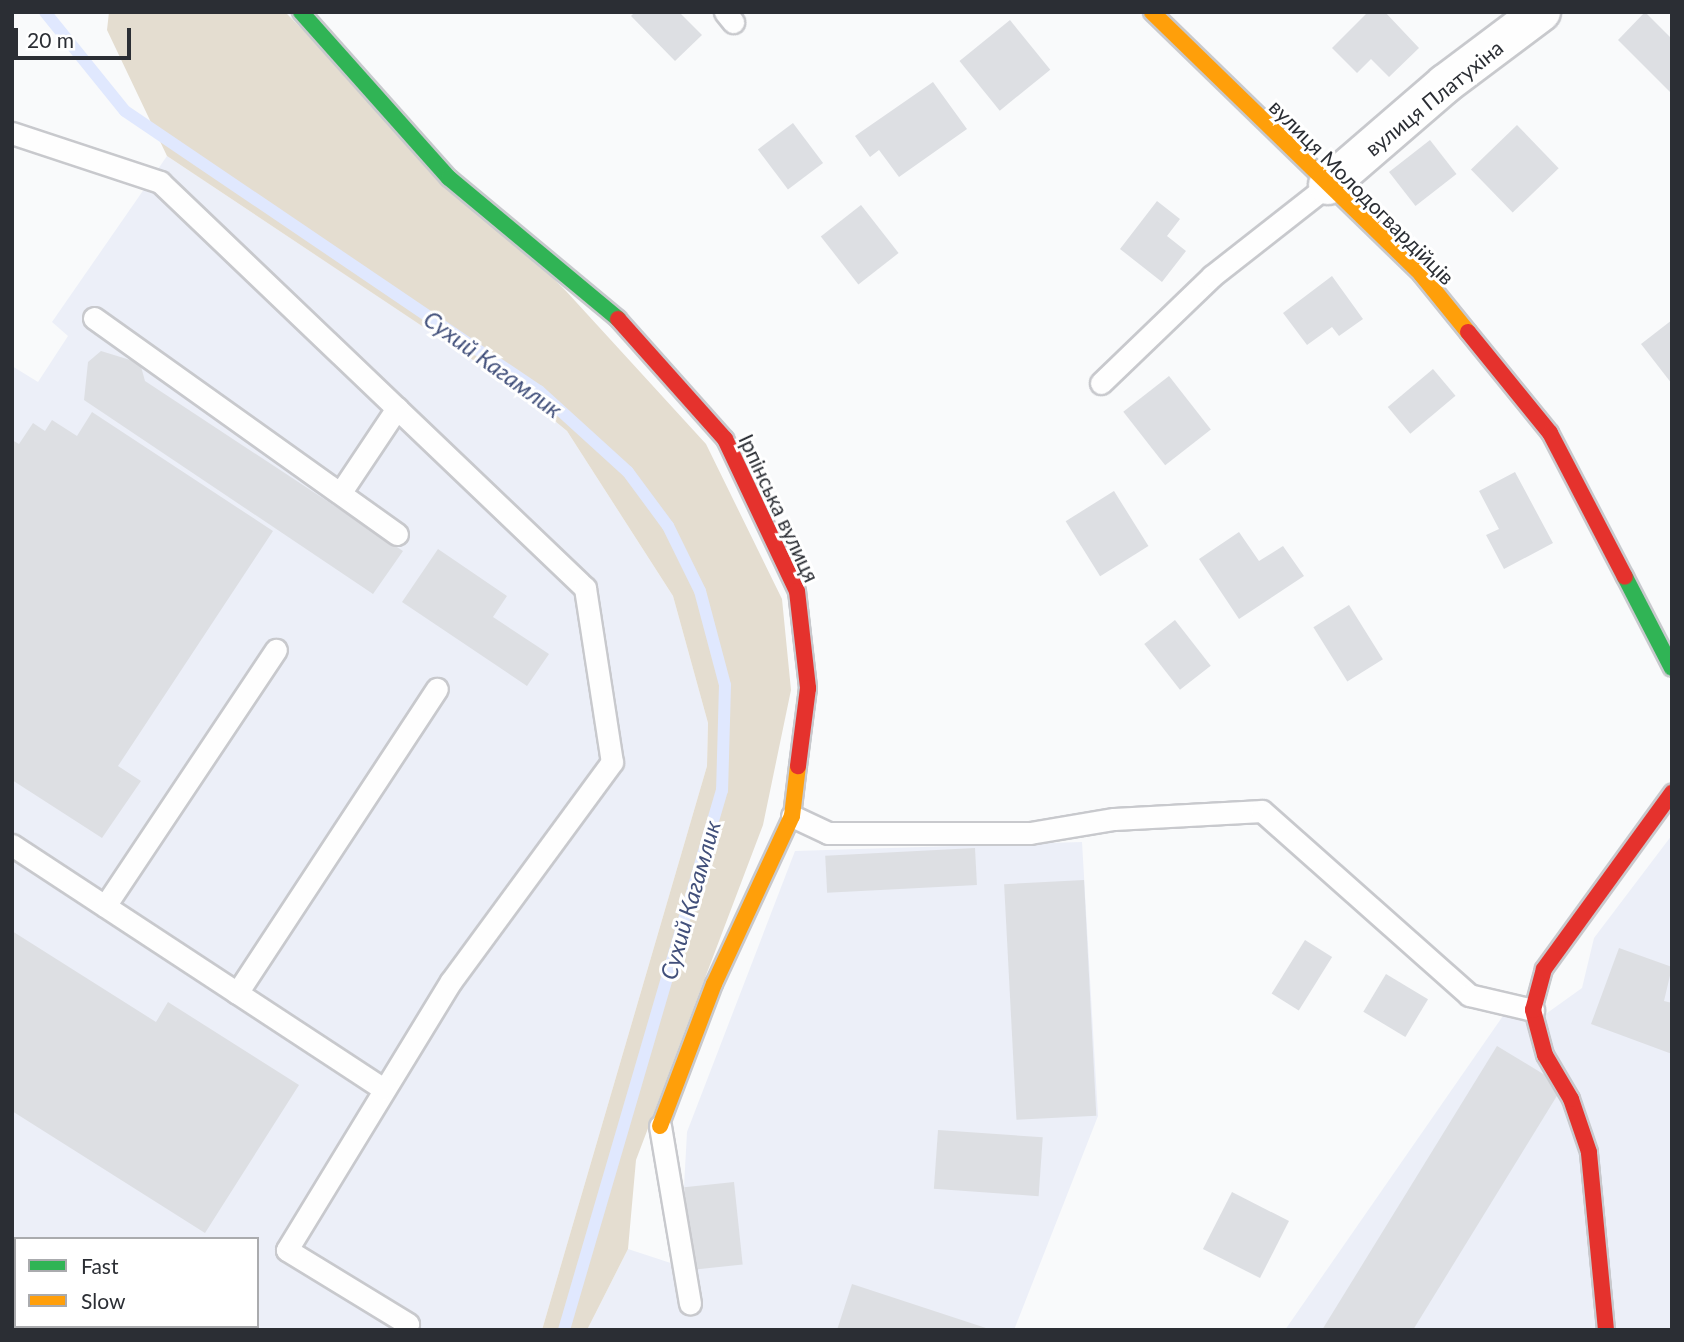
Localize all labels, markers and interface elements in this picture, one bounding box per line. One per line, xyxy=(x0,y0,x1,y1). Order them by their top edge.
scale bar xyxy=(18,14,135,58)
text: 20 m xyxy=(27,27,74,52)
street label: вулиця Платухіна xyxy=(1360,35,1508,161)
street label: вулиця Молодогвардійців xyxy=(1264,94,1460,290)
water label: Сухий Кагамлик xyxy=(419,305,567,423)
street label: Ірпінська вулиця xyxy=(734,430,824,586)
water label: Сухий Кагамлик xyxy=(654,817,726,983)
legend xyxy=(14,1237,259,1328)
text: Fast xyxy=(81,1253,118,1278)
text: Slow xyxy=(81,1288,125,1313)

